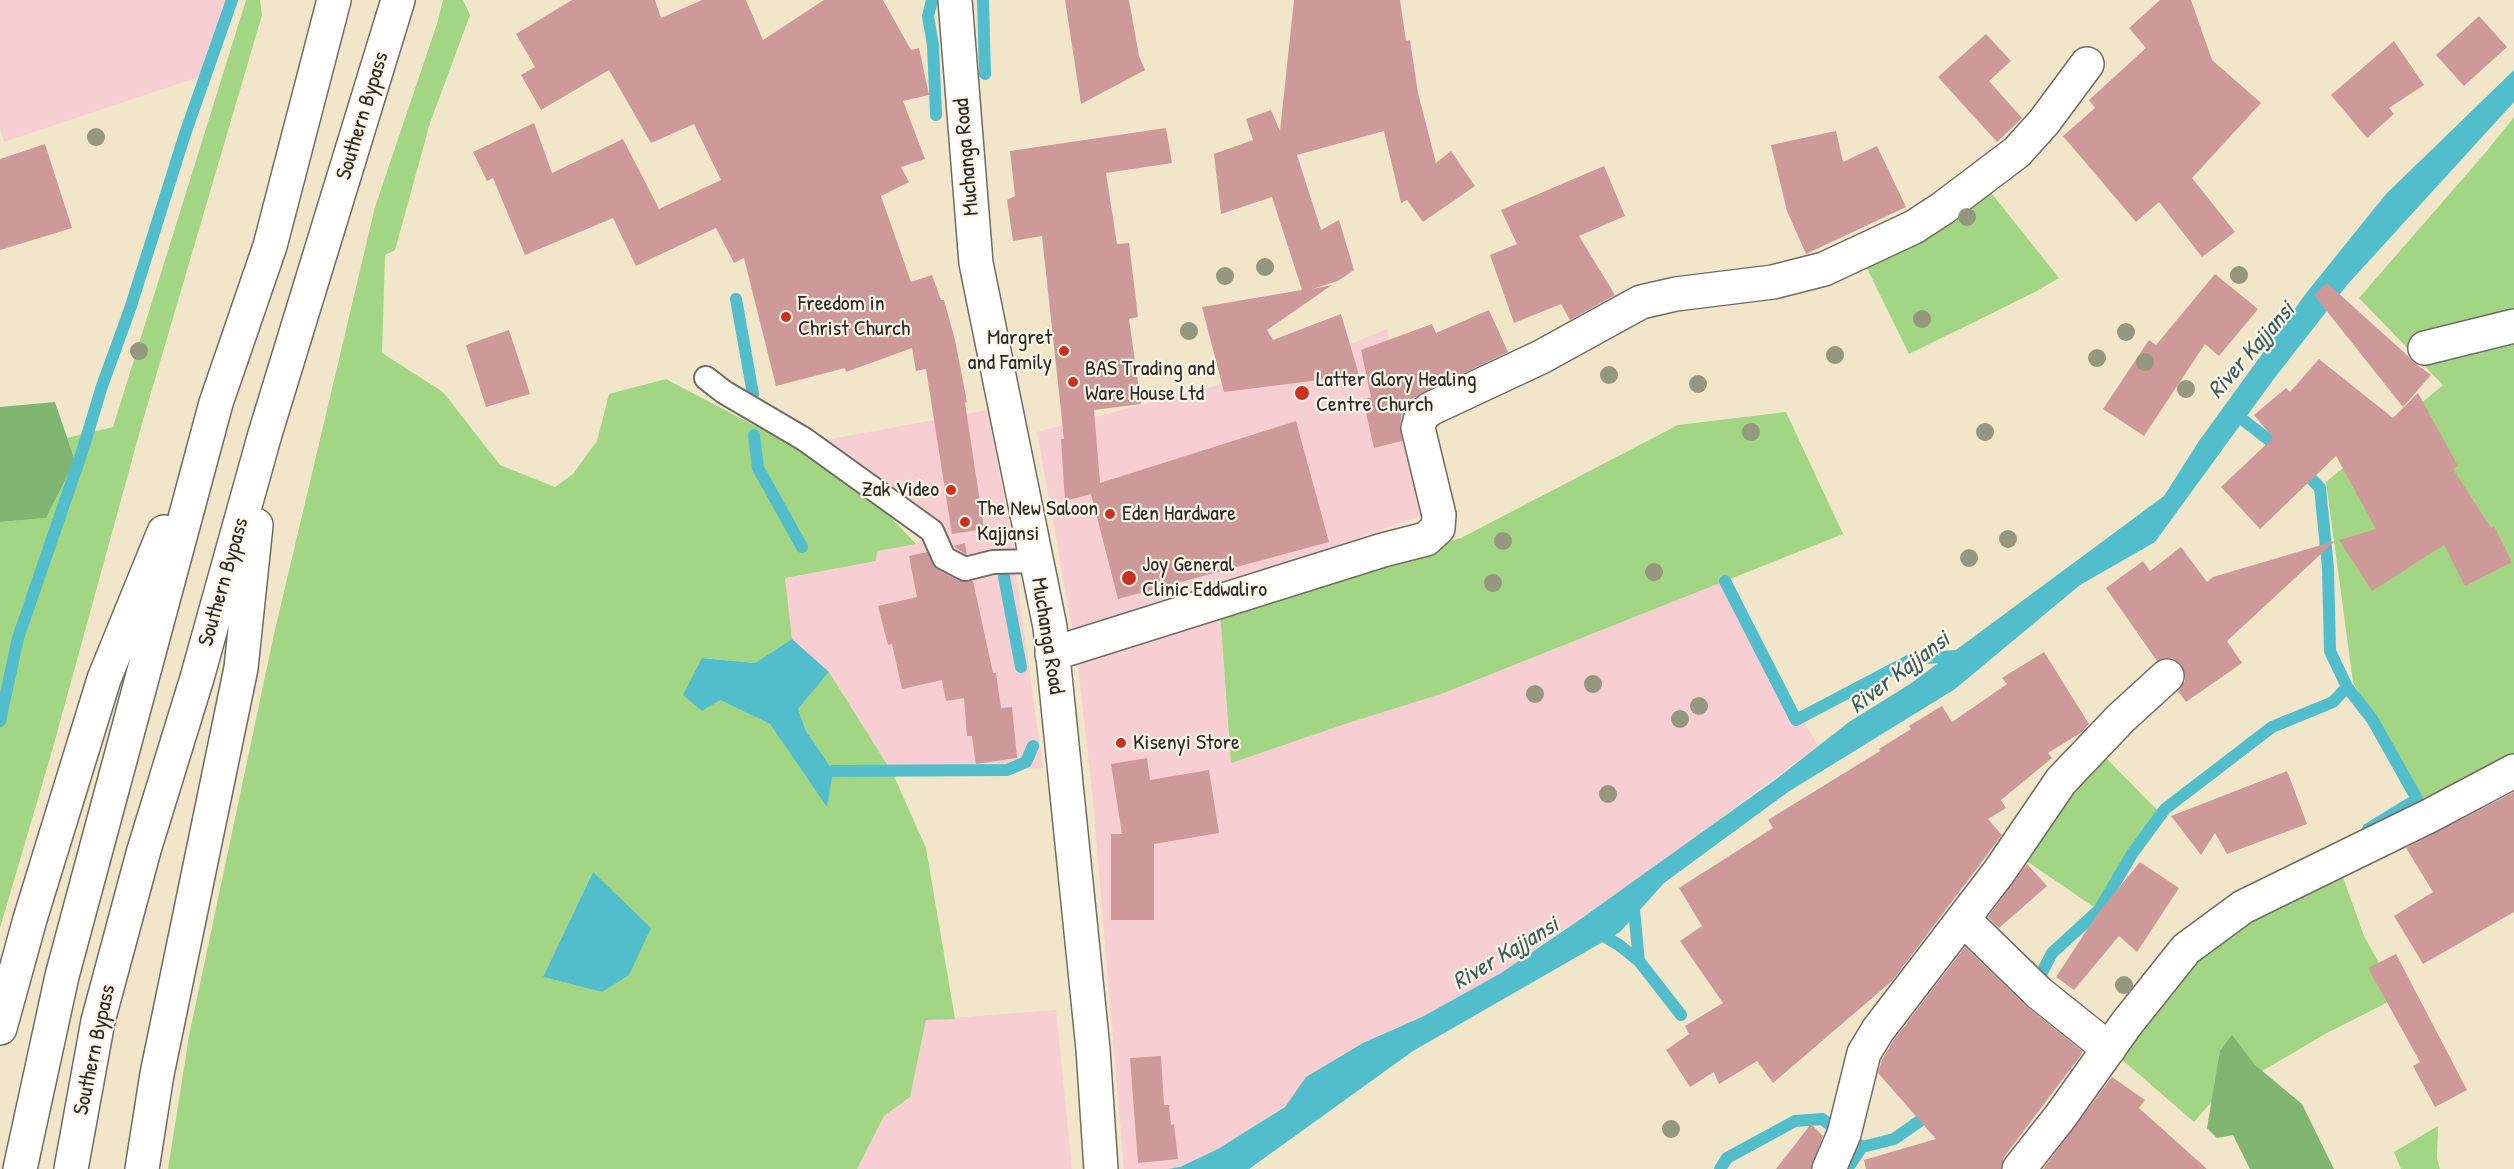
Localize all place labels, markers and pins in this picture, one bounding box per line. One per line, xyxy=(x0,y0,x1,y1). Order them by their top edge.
place label: Freedom in Christ Church xyxy=(798,291,910,342)
marker: Freedom in Christ Church xyxy=(779,310,793,324)
place label: Margret and Family xyxy=(968,325,1052,376)
marker: Margret and Family xyxy=(1057,344,1071,358)
place label: BAS Trading and Ware House Ltd xyxy=(1085,356,1215,408)
place label: Latter Glory Healing Centre Church xyxy=(1316,367,1477,418)
marker: BAS Trading and Ware House Ltd xyxy=(1066,375,1080,389)
marker: Latter Glory Healing Centre Church xyxy=(1293,384,1311,402)
place label: Zak Video xyxy=(862,477,939,503)
marker: Zak Video xyxy=(944,483,958,497)
place label: The New Saloon Kajjansi xyxy=(977,496,1098,548)
place label: Eden Hardware xyxy=(1122,501,1236,527)
marker: Eden Hardware xyxy=(1103,507,1117,521)
marker: The New Saloon Kajjansi xyxy=(958,515,972,529)
place label: Joy General Clinic Eddwaliro xyxy=(1142,552,1267,604)
marker: Joy General Clinic Eddwaliro xyxy=(1120,569,1138,587)
place label: Kisenyi Store xyxy=(1133,730,1240,756)
marker: Kisenyi Store xyxy=(1114,736,1128,750)

